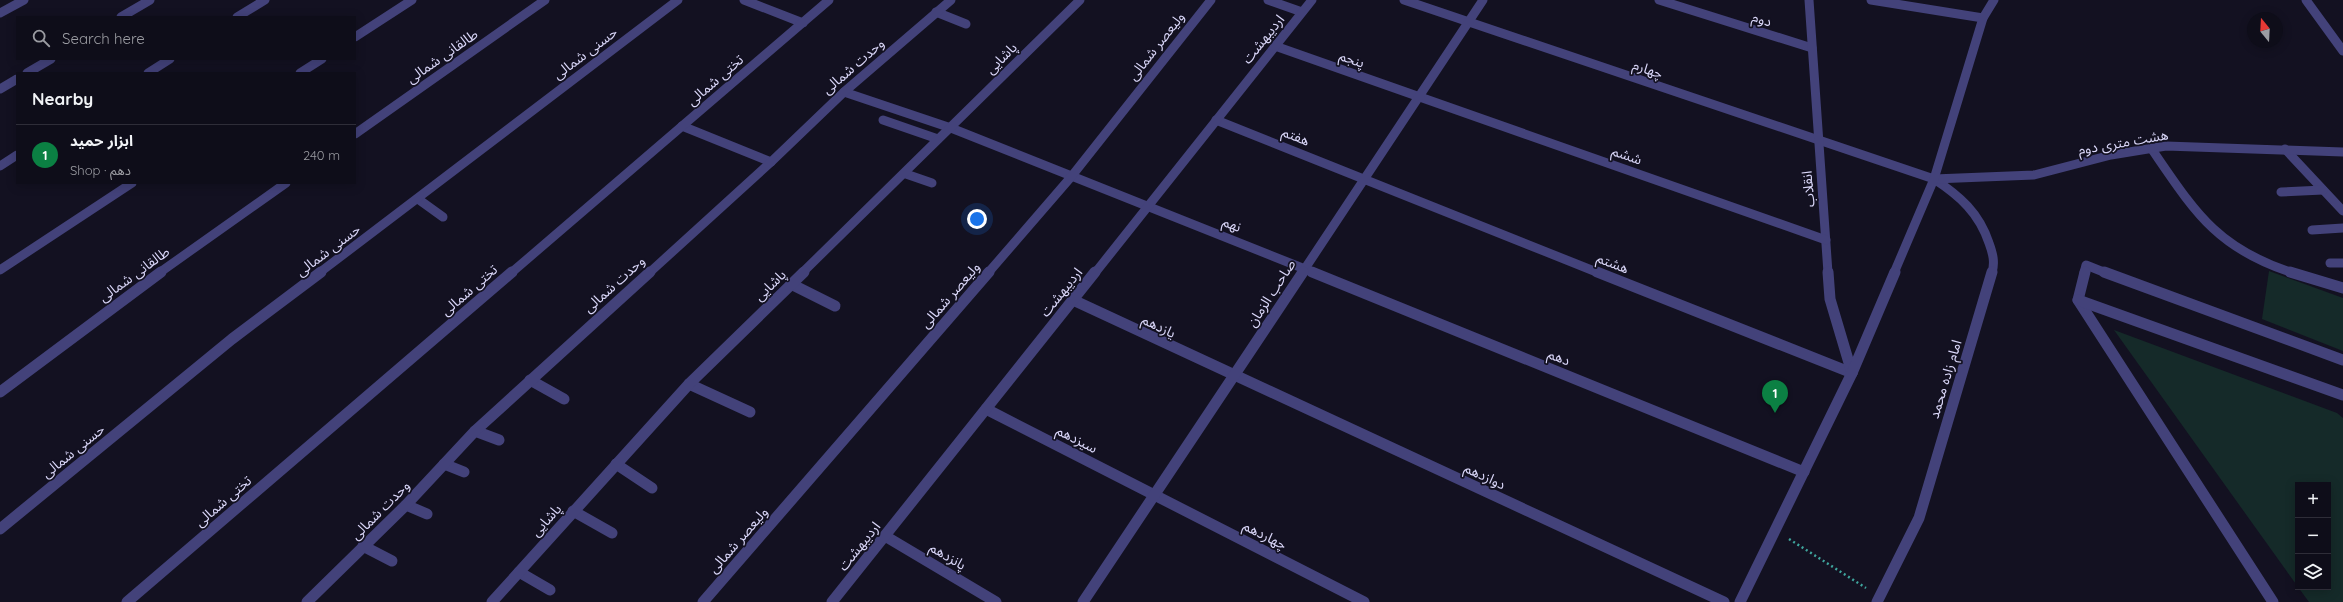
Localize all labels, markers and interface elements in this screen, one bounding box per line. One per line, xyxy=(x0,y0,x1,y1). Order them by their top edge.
street label: ولیعصر شمالی xyxy=(1124,8,1188,84)
street label: دوم xyxy=(1749,8,1774,32)
street label: اردیبهشت xyxy=(1238,11,1288,67)
north arrow xyxy=(2247,12,2283,48)
search box xyxy=(16,16,356,60)
street label: حسنی شمالی xyxy=(549,23,621,83)
street label: طالقانی شمالی xyxy=(403,25,481,87)
icon: search xyxy=(30,27,52,49)
text: Search here xyxy=(62,29,145,48)
street label: وحدت شمالی xyxy=(818,34,888,98)
street label: پاشایی xyxy=(981,38,1022,79)
street label: پنجم xyxy=(1336,46,1367,74)
street label: تختی شمالی xyxy=(683,50,747,110)
street label: چهارم xyxy=(1630,55,1665,84)
text: Nearby xyxy=(32,88,93,109)
street label: هفتم xyxy=(1279,122,1312,151)
street label: هشت متری دوم xyxy=(2076,125,2170,161)
text: ابزار حمید xyxy=(70,131,133,150)
street label: ششم xyxy=(1609,141,1644,170)
text: 1 xyxy=(42,147,48,163)
text: 240 m xyxy=(303,147,340,163)
text: Shop · دهم xyxy=(70,162,131,178)
street label: انقلاب xyxy=(1797,170,1819,208)
your location xyxy=(967,209,987,229)
street label: نهم xyxy=(1219,212,1244,238)
street label: حسنی شمالی xyxy=(292,220,364,280)
street label: طالقانی شمالی xyxy=(95,242,173,306)
street label: هشتم xyxy=(1594,248,1632,279)
street label: وحدت شمالی xyxy=(579,252,649,316)
street label: صاحب الزمان xyxy=(1242,255,1300,330)
street label: ولیعصر شمالی xyxy=(916,258,984,332)
street label: تختی شمالی xyxy=(437,260,501,320)
street label: اردیبهشت xyxy=(1036,264,1086,320)
street label: پاشایی xyxy=(750,265,791,305)
street label: یازدهم xyxy=(1138,310,1179,344)
street label: امام زاده محمد xyxy=(1924,337,1967,421)
street label: دهم xyxy=(1544,344,1573,372)
pin: 1 xyxy=(1762,380,1788,413)
street label: حسنی شمالی xyxy=(38,420,108,482)
street label: سیزدهم xyxy=(1052,421,1101,459)
street label: دوازدهم xyxy=(1461,459,1509,495)
street label: تختی شمالی xyxy=(191,471,255,531)
street label: وحدت شمالی xyxy=(346,476,414,544)
map controls xyxy=(2295,482,2331,590)
button: + xyxy=(2295,482,2331,518)
street label: پاشایی xyxy=(527,500,566,541)
street label: ولیعصر شمالی xyxy=(704,503,772,577)
street label: چهاردهم xyxy=(1239,516,1290,555)
street label: اردیبهشت xyxy=(834,518,884,574)
button: − xyxy=(2295,518,2331,554)
street label: پانزدهم xyxy=(925,538,970,576)
button: layers xyxy=(2295,554,2331,590)

